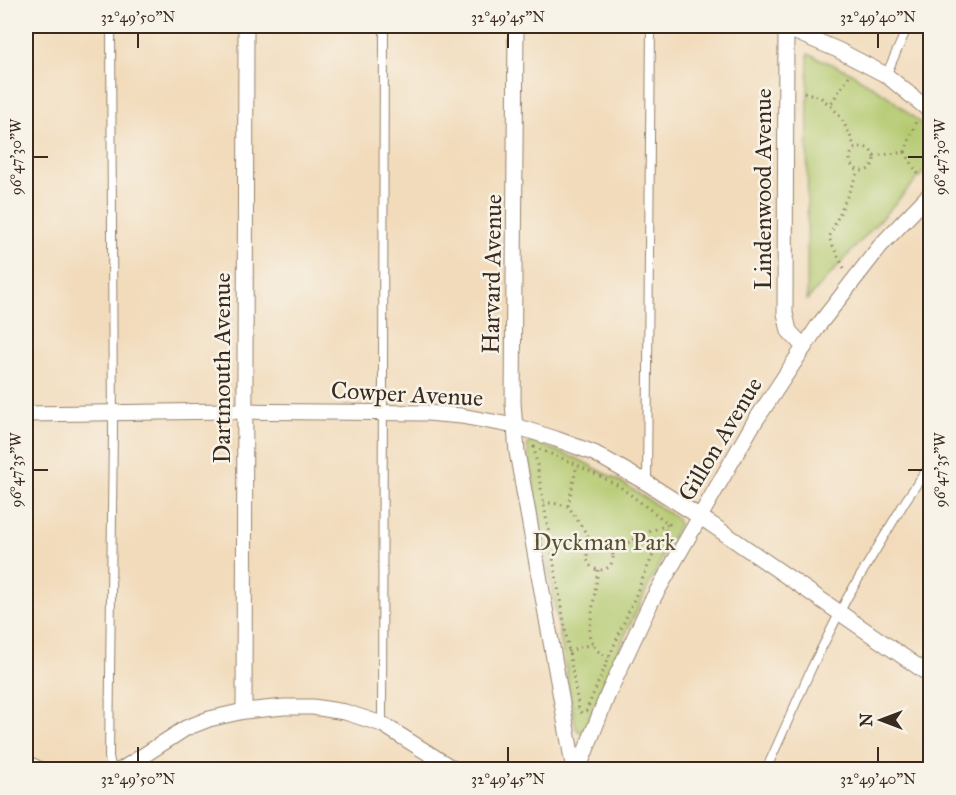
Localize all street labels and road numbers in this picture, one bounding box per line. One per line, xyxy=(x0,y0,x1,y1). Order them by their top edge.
street label: Lindenwood Avenue xyxy=(748,88,778,290)
street label: Harvard Avenue xyxy=(476,194,508,354)
street label: Dartmouth Avenue xyxy=(207,273,237,463)
street label: Gillon Avenue xyxy=(671,371,769,507)
street label: Cowper Avenue xyxy=(330,375,484,413)

